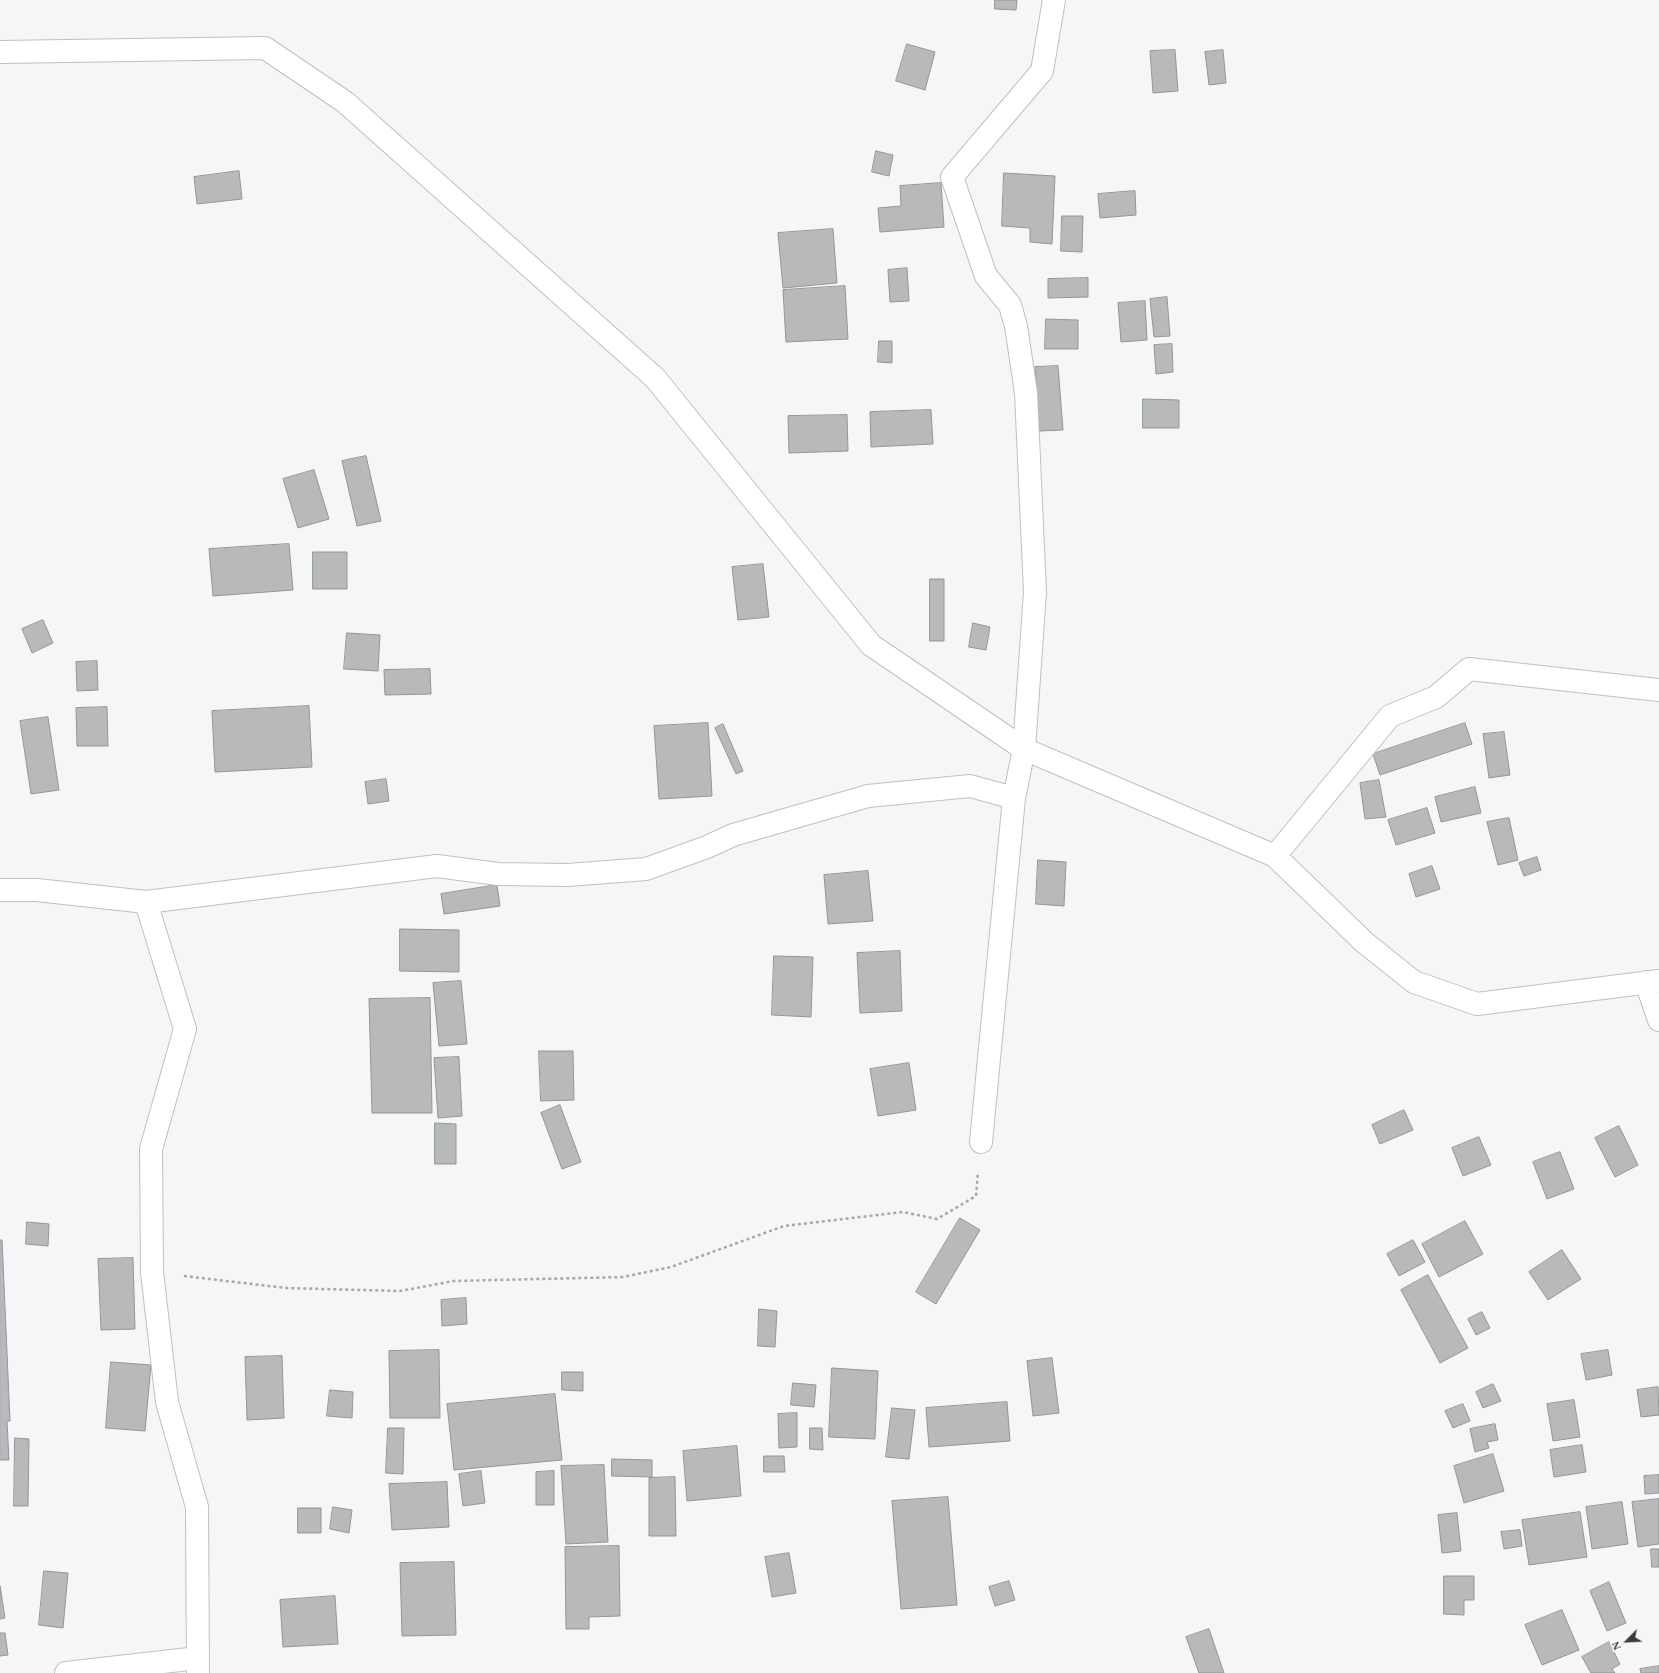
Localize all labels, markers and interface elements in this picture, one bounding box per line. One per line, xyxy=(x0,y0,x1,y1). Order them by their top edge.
north arrow xyxy=(1607,1621,1647,1661)
text: N xyxy=(1609,1640,1623,1652)

